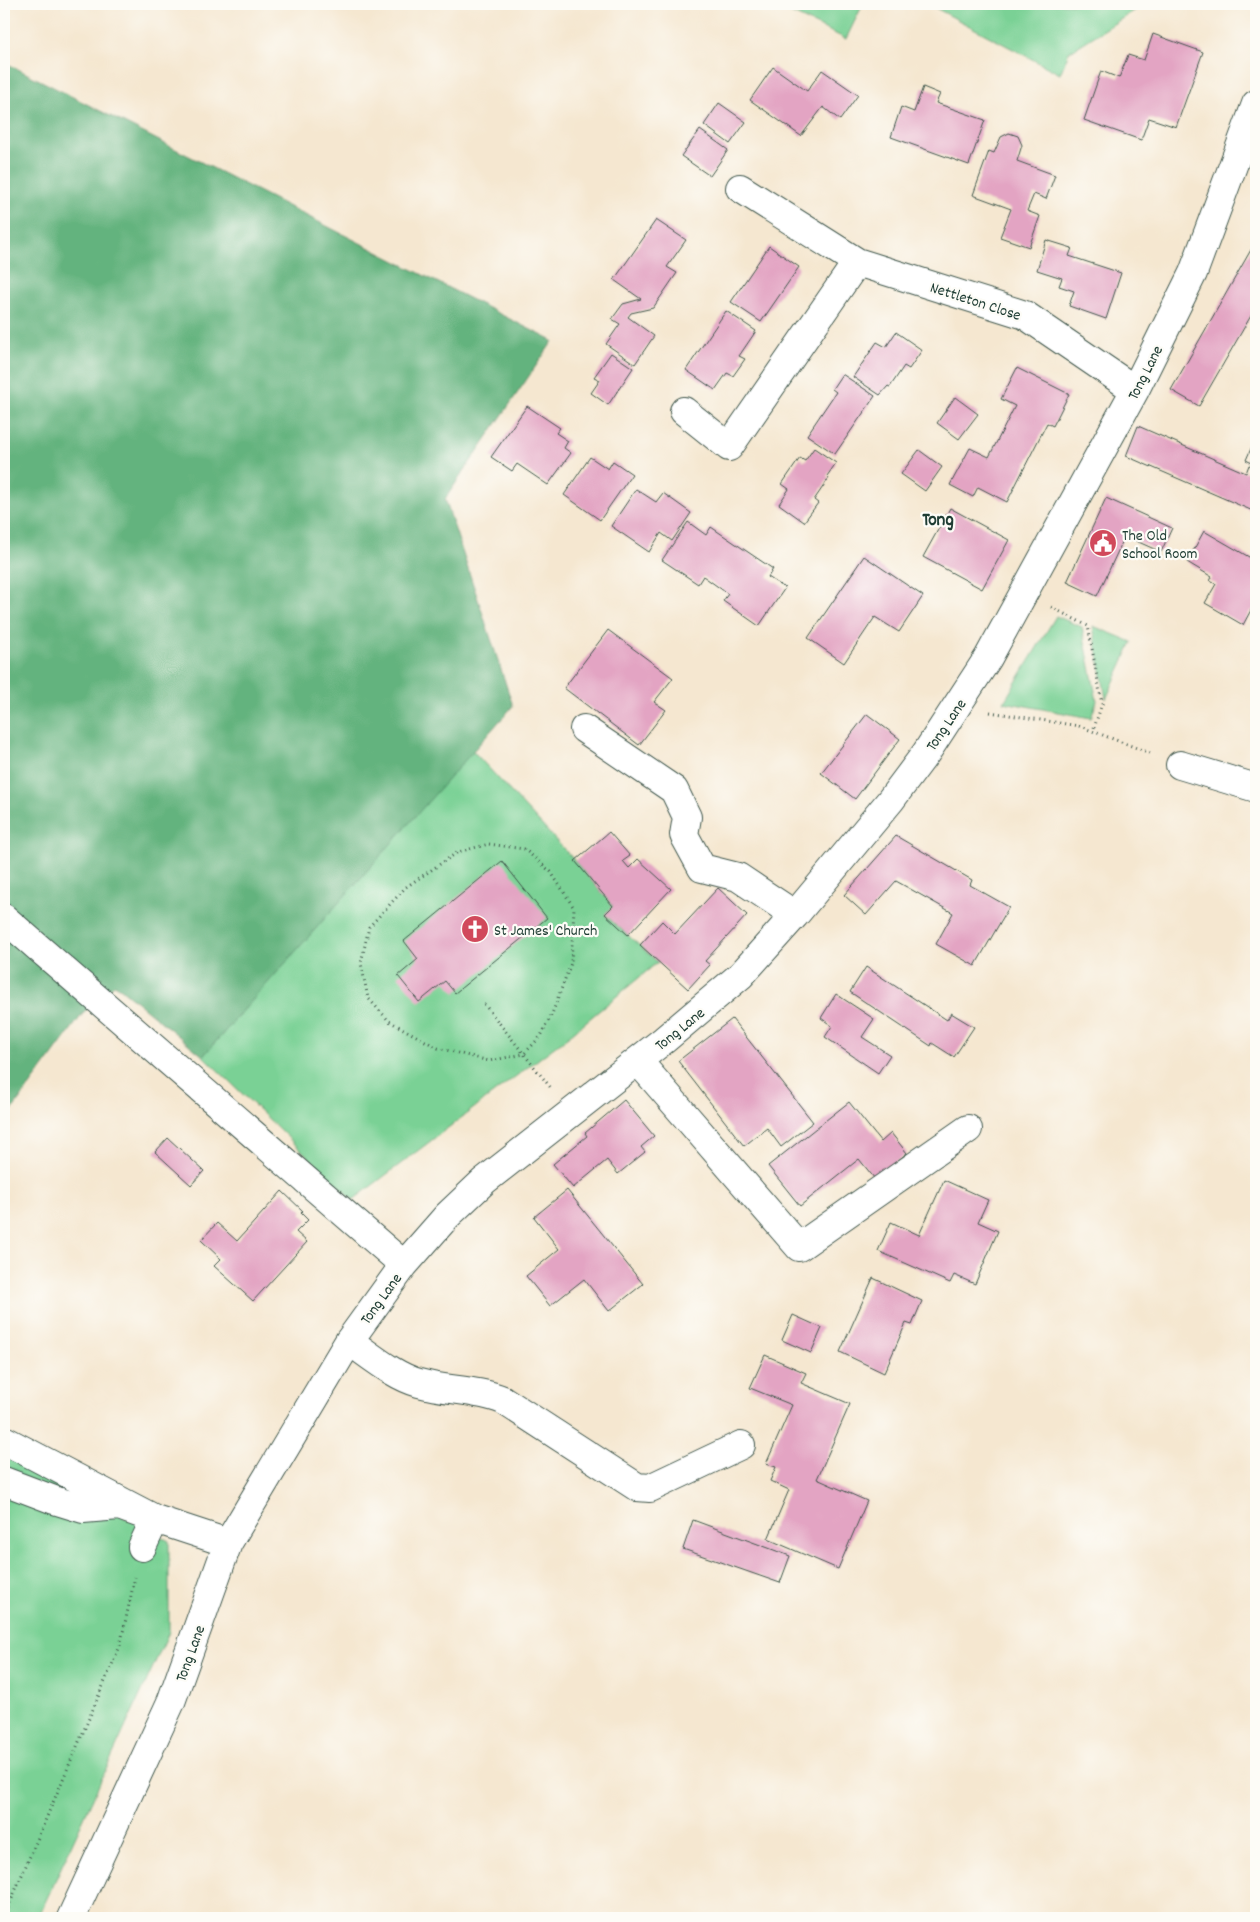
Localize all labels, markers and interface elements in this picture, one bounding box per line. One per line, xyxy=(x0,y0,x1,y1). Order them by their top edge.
street label: Nettleton Close xyxy=(927,277,1024,328)
street label: Tong Lane xyxy=(1123,342,1170,404)
district label: Tong xyxy=(922,508,954,535)
place label: The Old School Room xyxy=(1122,525,1198,566)
public building icon: The Old School Room xyxy=(1088,528,1118,558)
street label: Tong Lane xyxy=(921,695,973,756)
church icon: St James' Church xyxy=(460,914,490,944)
place label: St James' Church xyxy=(494,920,597,943)
street label: Tong Lane xyxy=(651,1003,711,1057)
street label: Tong Lane xyxy=(355,1269,409,1330)
street label: Tong Lane xyxy=(171,1622,212,1685)

